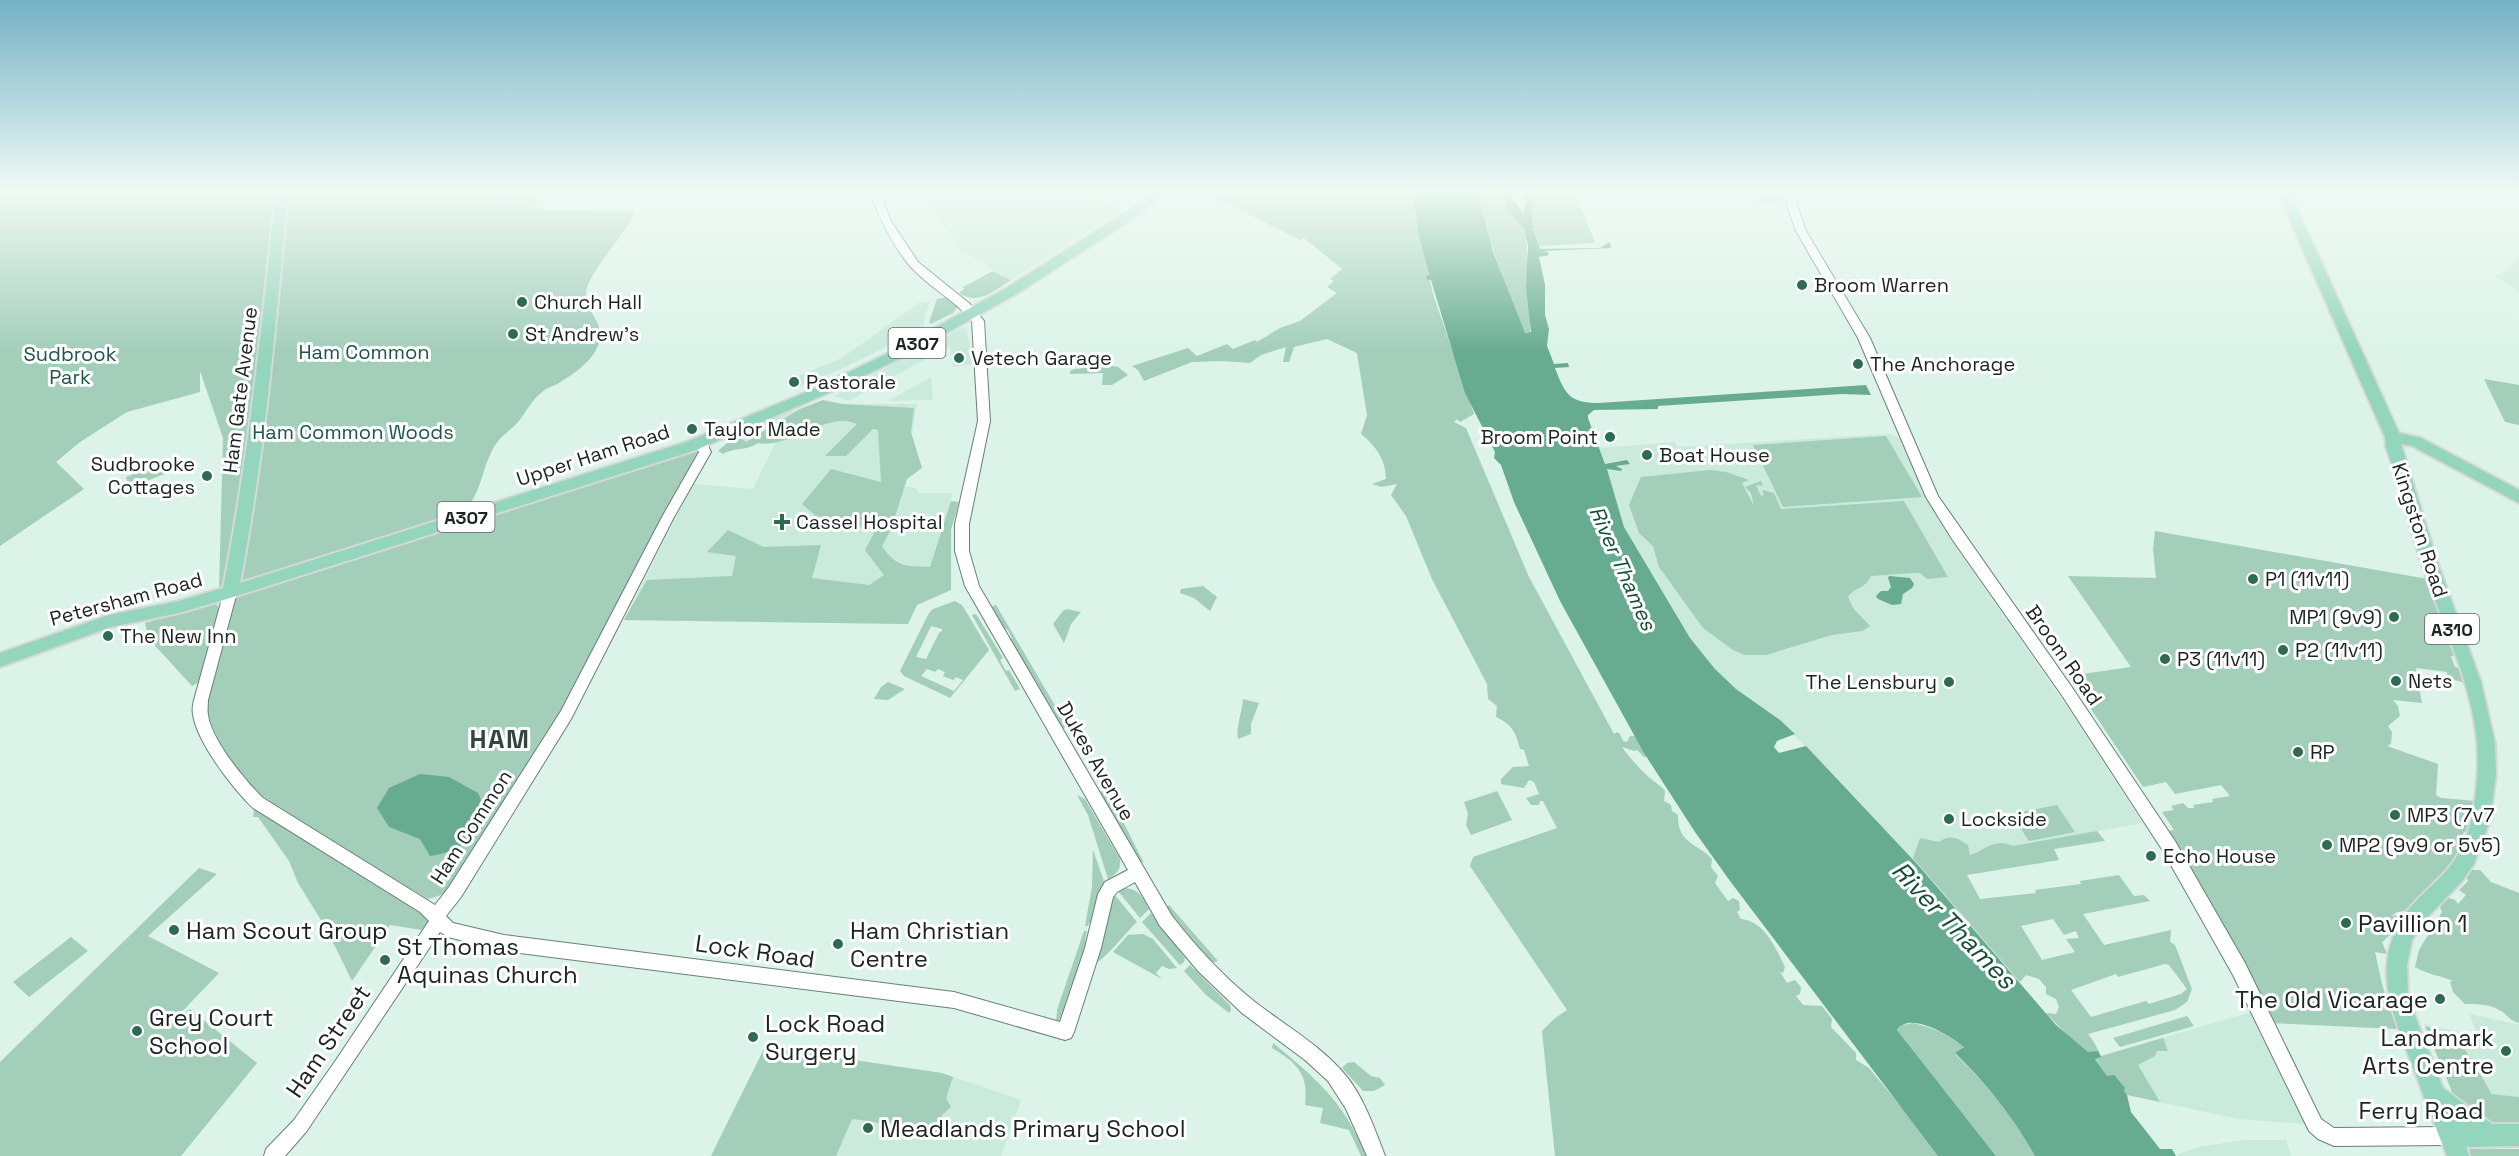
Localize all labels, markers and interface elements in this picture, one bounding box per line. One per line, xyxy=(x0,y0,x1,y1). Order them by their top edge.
place label: Broom Warren xyxy=(1814,272,1949,298)
marker: Broom Warren xyxy=(1795,278,1809,292)
place label: Church Hall xyxy=(534,289,642,315)
marker: Church Hall xyxy=(515,295,529,309)
street label: Ham Gate Avenue xyxy=(217,305,263,475)
place label: St Andrew's xyxy=(525,321,639,347)
marker: St Andrew's xyxy=(506,327,520,341)
road number: A307 xyxy=(888,328,946,358)
park label: Ham Common xyxy=(298,339,430,365)
park label: Sudbrook Park xyxy=(24,341,117,390)
place label: Vetech Garage xyxy=(971,345,1112,371)
marker: Vetech Garage xyxy=(952,351,966,365)
place label: The Anchorage xyxy=(1870,351,2015,377)
marker: The Anchorage xyxy=(1851,357,1865,371)
place label: Pastorale xyxy=(806,369,896,395)
marker: Pastorale xyxy=(787,375,801,389)
place label: Taylor Made xyxy=(704,416,821,442)
street label: Upper Ham Road xyxy=(513,418,673,492)
park label: Ham Common Woods xyxy=(252,419,454,445)
marker: Taylor Made xyxy=(685,422,699,436)
place label: Broom Point xyxy=(1480,424,1598,450)
marker: Broom Point xyxy=(1603,430,1617,444)
place label: Boat House xyxy=(1659,442,1770,468)
marker: Boat House xyxy=(1640,448,1654,462)
place label: Sudbrooke Cottages xyxy=(91,451,195,500)
street label: Kingston Road xyxy=(2386,459,2454,601)
marker: Sudbrooke Cottages xyxy=(200,469,214,483)
road number: A307 xyxy=(438,502,494,532)
water label: River Thames xyxy=(1584,502,1663,635)
place label: Cassel Hospital xyxy=(796,509,943,535)
marker: Cassel Hospital xyxy=(773,513,791,531)
street label: Petersham Road xyxy=(47,566,205,632)
place label: P1 (11v11) xyxy=(2265,566,2349,592)
marker: P1 (11v11) xyxy=(2246,572,2260,586)
street label: Broom Road xyxy=(2020,600,2108,710)
place label: MP1 (9v9) xyxy=(2289,604,2382,630)
marker: MP1 (9v9) xyxy=(2387,610,2401,624)
road number: A310 xyxy=(2425,614,2479,644)
place label: The New Inn xyxy=(120,623,236,649)
marker: The New Inn xyxy=(101,629,115,643)
place label: P2 (11v11) xyxy=(2295,637,2383,663)
marker: P2 (11v11) xyxy=(2276,643,2290,657)
place label: P3 (11v11) xyxy=(2177,646,2265,672)
marker: P3 (11v11) xyxy=(2158,652,2172,666)
place label: Nets xyxy=(2408,668,2452,694)
place label: The Lensbury xyxy=(1806,669,1937,695)
marker: Nets xyxy=(2389,674,2403,688)
marker: The Lensbury xyxy=(1942,675,1956,689)
street label: Dukes Avenue xyxy=(1051,697,1141,825)
district label: HAM xyxy=(470,722,530,756)
place label: RP xyxy=(2310,739,2335,765)
marker: RP xyxy=(2291,745,2305,759)
street label: Ham Common xyxy=(424,765,518,889)
place label: MP3 (7v7 xyxy=(2407,802,2494,828)
place label: Lockside xyxy=(1961,806,2047,832)
marker: MP3 (7v7 xyxy=(2388,808,2402,822)
marker: Lockside xyxy=(1942,812,1956,826)
place label: MP2 (9v9 or 5v5) xyxy=(2339,832,2501,858)
marker: MP2 (9v9 or 5v5) xyxy=(2320,838,2334,852)
place label: Echo House xyxy=(2163,843,2276,869)
marker: Echo House xyxy=(2144,849,2158,863)
water label: River Thames xyxy=(1884,854,2024,997)
place label: Pavillion 1 xyxy=(2358,908,2468,939)
place label: Ham Scout Group xyxy=(186,915,388,946)
place label: Ham Christian Centre xyxy=(850,915,1009,974)
marker: Pavillion 1 xyxy=(2339,916,2353,930)
marker: Ham Scout Group xyxy=(167,923,181,937)
street label: Lock Road xyxy=(693,927,817,975)
place label: St Thomas Aquinas Church xyxy=(397,931,578,990)
marker: Ham Christian Centre xyxy=(831,937,845,951)
marker: St Thomas Aquinas Church xyxy=(378,953,392,967)
street label: Ham Street xyxy=(279,979,377,1103)
place label: The Old Vicarage xyxy=(2235,984,2428,1015)
marker: The Old Vicarage xyxy=(2433,992,2447,1006)
place label: Grey Court School xyxy=(149,1002,274,1061)
place label: Lock Road Surgery xyxy=(765,1008,885,1067)
place label: Landmark Arts Centre xyxy=(2362,1022,2494,1081)
marker: Grey Court School xyxy=(130,1024,144,1038)
marker: Lock Road Surgery xyxy=(746,1030,760,1044)
marker: Landmark Arts Centre xyxy=(2499,1044,2513,1058)
street label: Ferry Road xyxy=(2359,1095,2483,1126)
place label: Meadlands Primary School xyxy=(880,1113,1186,1144)
marker: Meadlands Primary School xyxy=(861,1121,875,1135)

